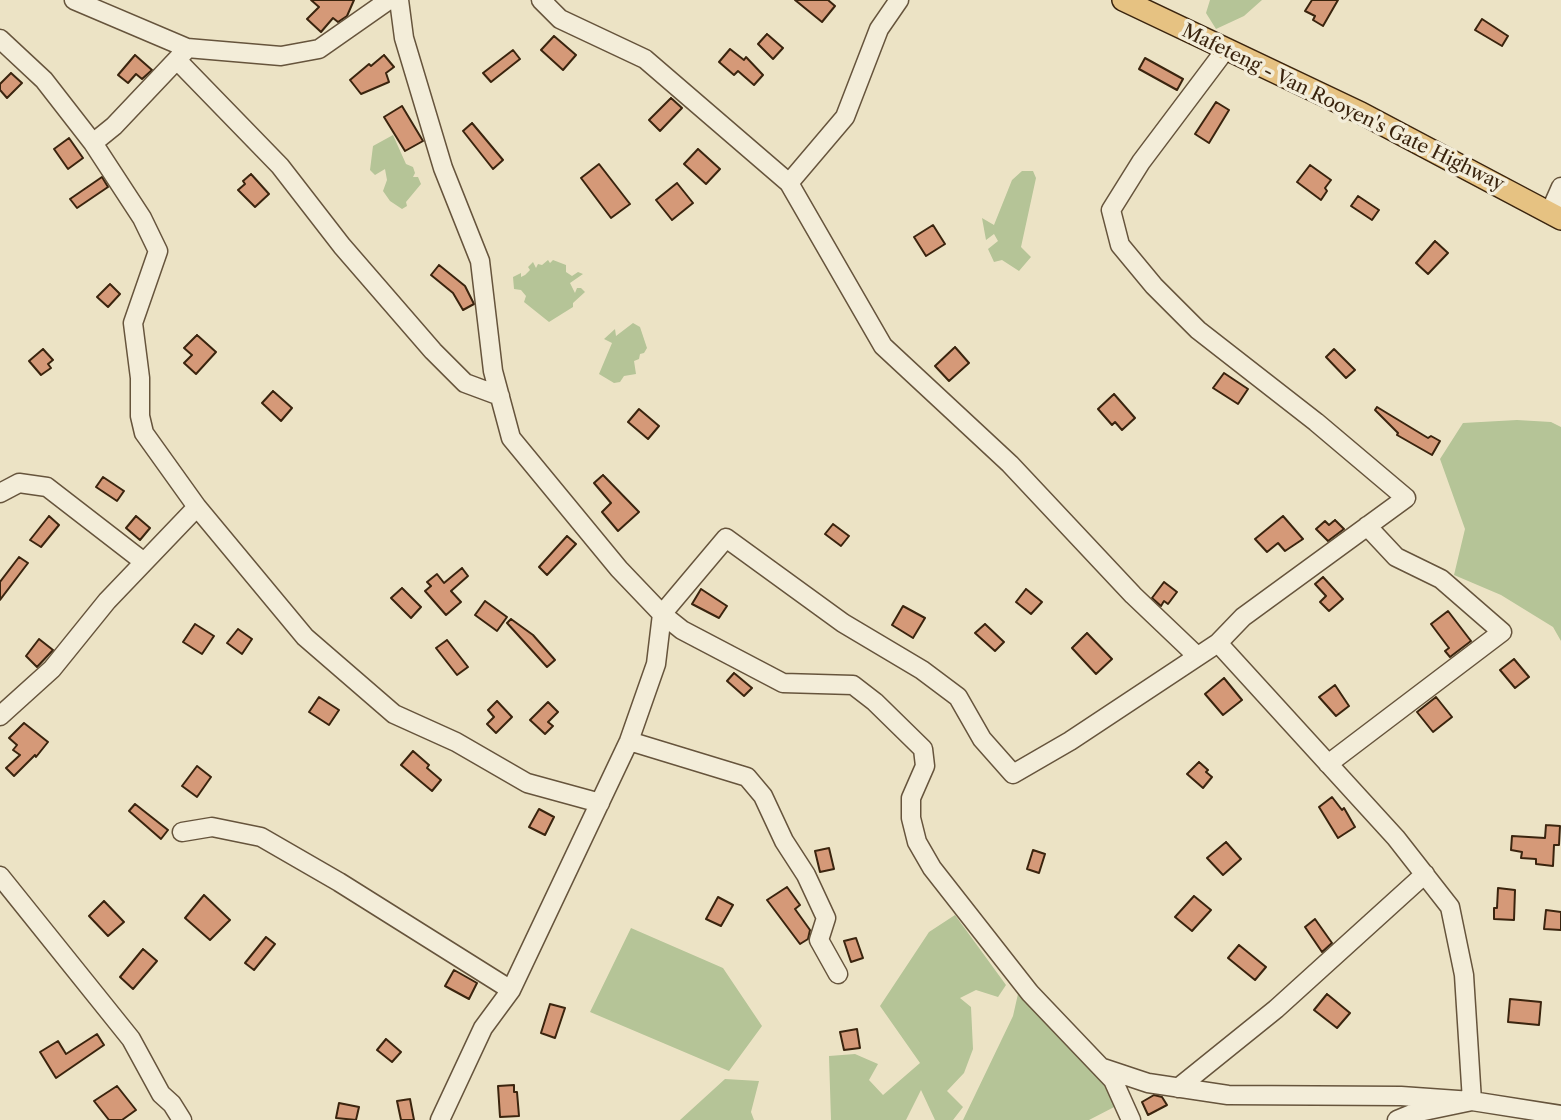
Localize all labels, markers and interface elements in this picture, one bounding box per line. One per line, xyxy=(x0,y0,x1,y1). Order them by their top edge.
street label: Mafeteng - Van Rooyen's Gate Highway xyxy=(1178,20,1508,196)

